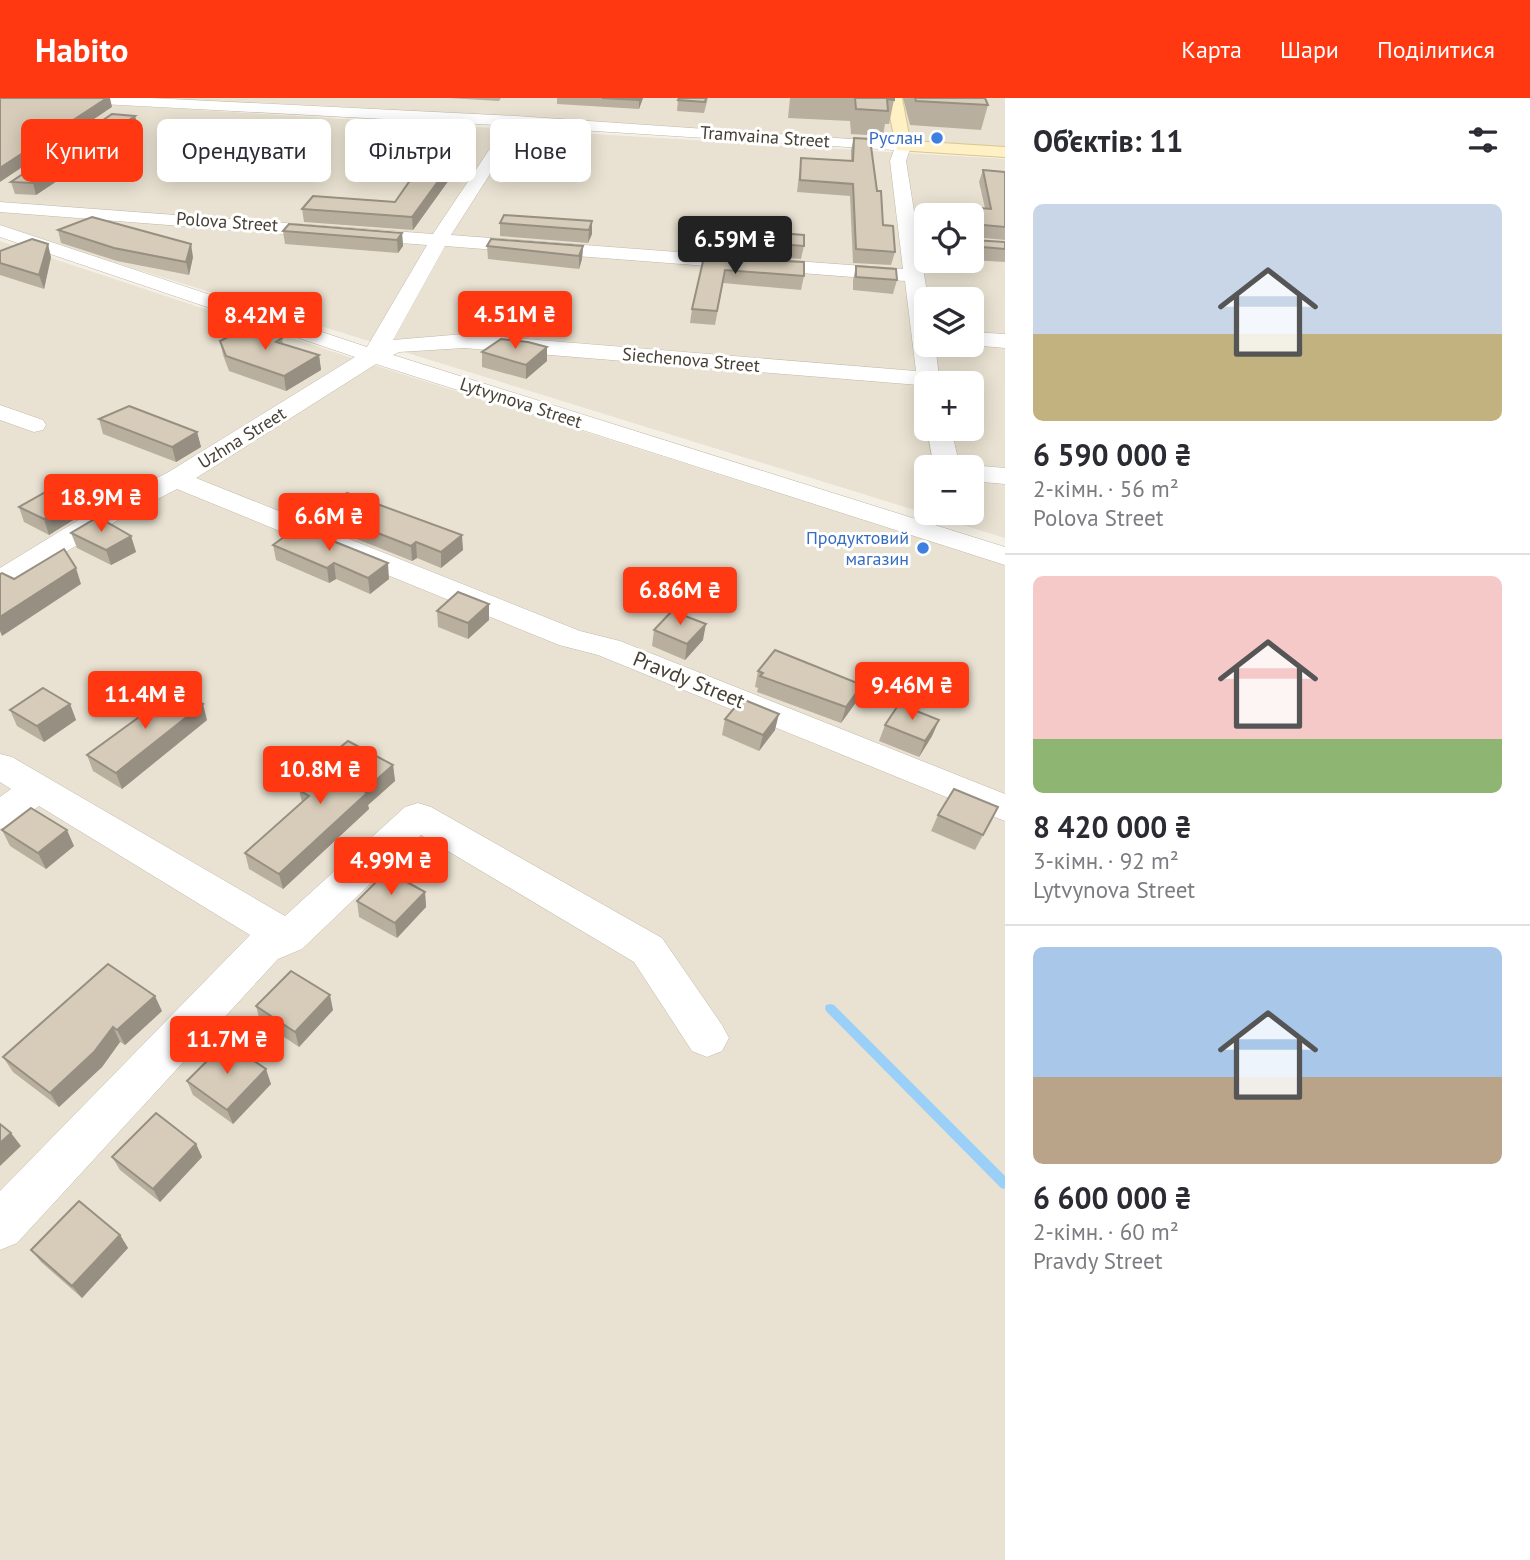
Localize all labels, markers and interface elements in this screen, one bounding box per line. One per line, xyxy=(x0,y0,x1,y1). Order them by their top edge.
text: Habito xyxy=(35,28,129,71)
text: Карта xyxy=(1181,34,1242,65)
text: Шари xyxy=(1280,34,1339,65)
text: Поділитися xyxy=(1377,34,1495,65)
chip: Купити xyxy=(21,119,143,182)
chip: Орендувати xyxy=(157,119,331,182)
chip: Фільтри xyxy=(345,119,476,182)
chip: Нове xyxy=(490,119,591,182)
street label: Tramvaina Street xyxy=(700,121,831,152)
text: Об’єктів: 11 xyxy=(1033,121,1183,160)
icon: filters xyxy=(1464,121,1502,159)
place label: Руслан xyxy=(869,126,923,149)
marker: Руслан xyxy=(929,130,945,146)
map controls xyxy=(914,203,984,525)
button: locate xyxy=(914,203,984,273)
street label: Polova Street xyxy=(175,206,279,237)
pin: 6.59M ₴ xyxy=(670,216,800,276)
text: 6.59M ₴ xyxy=(694,224,776,253)
icon: home xyxy=(1205,249,1331,375)
button: layers xyxy=(914,287,984,357)
pin: 8.42M ₴ xyxy=(200,292,330,352)
pin: 4.51M ₴ xyxy=(450,292,580,351)
text: 4.51M ₴ xyxy=(474,299,556,328)
text: 8.42M ₴ xyxy=(224,300,306,329)
street label: Siechenova Street xyxy=(621,342,761,377)
button: + xyxy=(914,371,984,441)
street label: Lytvynova Street xyxy=(457,372,585,433)
street label: Uzhna Street xyxy=(194,402,290,474)
text: 6 590 000 ₴ xyxy=(1033,435,1192,474)
button: − xyxy=(914,455,984,525)
pin: 18.9M ₴ xyxy=(36,474,166,534)
text: 2-кімн. · 56 m² xyxy=(1033,474,1179,503)
text: 18.9M ₴ xyxy=(60,482,142,511)
pin: 6.6M ₴ xyxy=(272,494,386,553)
text: 6.6M ₴ xyxy=(294,501,364,530)
text: Polova Street xyxy=(1033,503,1164,532)
place label: Продуктовий магазин xyxy=(806,526,909,570)
marker: Продуктовий магазин xyxy=(915,540,931,556)
pin: 6.86M ₴ xyxy=(615,568,745,627)
text: 6.86M ₴ xyxy=(639,575,721,604)
icon: home xyxy=(1205,621,1331,747)
street label: Pravdy Street xyxy=(629,645,749,714)
pin: 9.46M ₴ xyxy=(847,662,977,722)
text: 9.46M ₴ xyxy=(871,670,953,699)
pin: 11.4M ₴ xyxy=(80,672,210,731)
text: 11.4M ₴ xyxy=(104,679,186,708)
pin: 10.8M ₴ xyxy=(255,746,385,806)
text: 10.8M ₴ xyxy=(279,754,361,783)
text: 8 420 000 ₴ xyxy=(1033,807,1192,846)
pin: 4.99M ₴ xyxy=(326,838,456,897)
text: 4.99M ₴ xyxy=(350,845,432,874)
text: 3-кімн. · 92 m² xyxy=(1033,846,1179,875)
text: Lytvynova Street xyxy=(1033,875,1195,904)
icon: home xyxy=(1205,992,1331,1118)
pin: 11.7M ₴ xyxy=(162,1016,292,1076)
text: 11.7M ₴ xyxy=(186,1024,268,1053)
text: 6 600 000 ₴ xyxy=(1033,1178,1192,1217)
text: 2-кімн. · 60 m² xyxy=(1033,1217,1179,1246)
text: Pravdy Street xyxy=(1033,1246,1163,1275)

